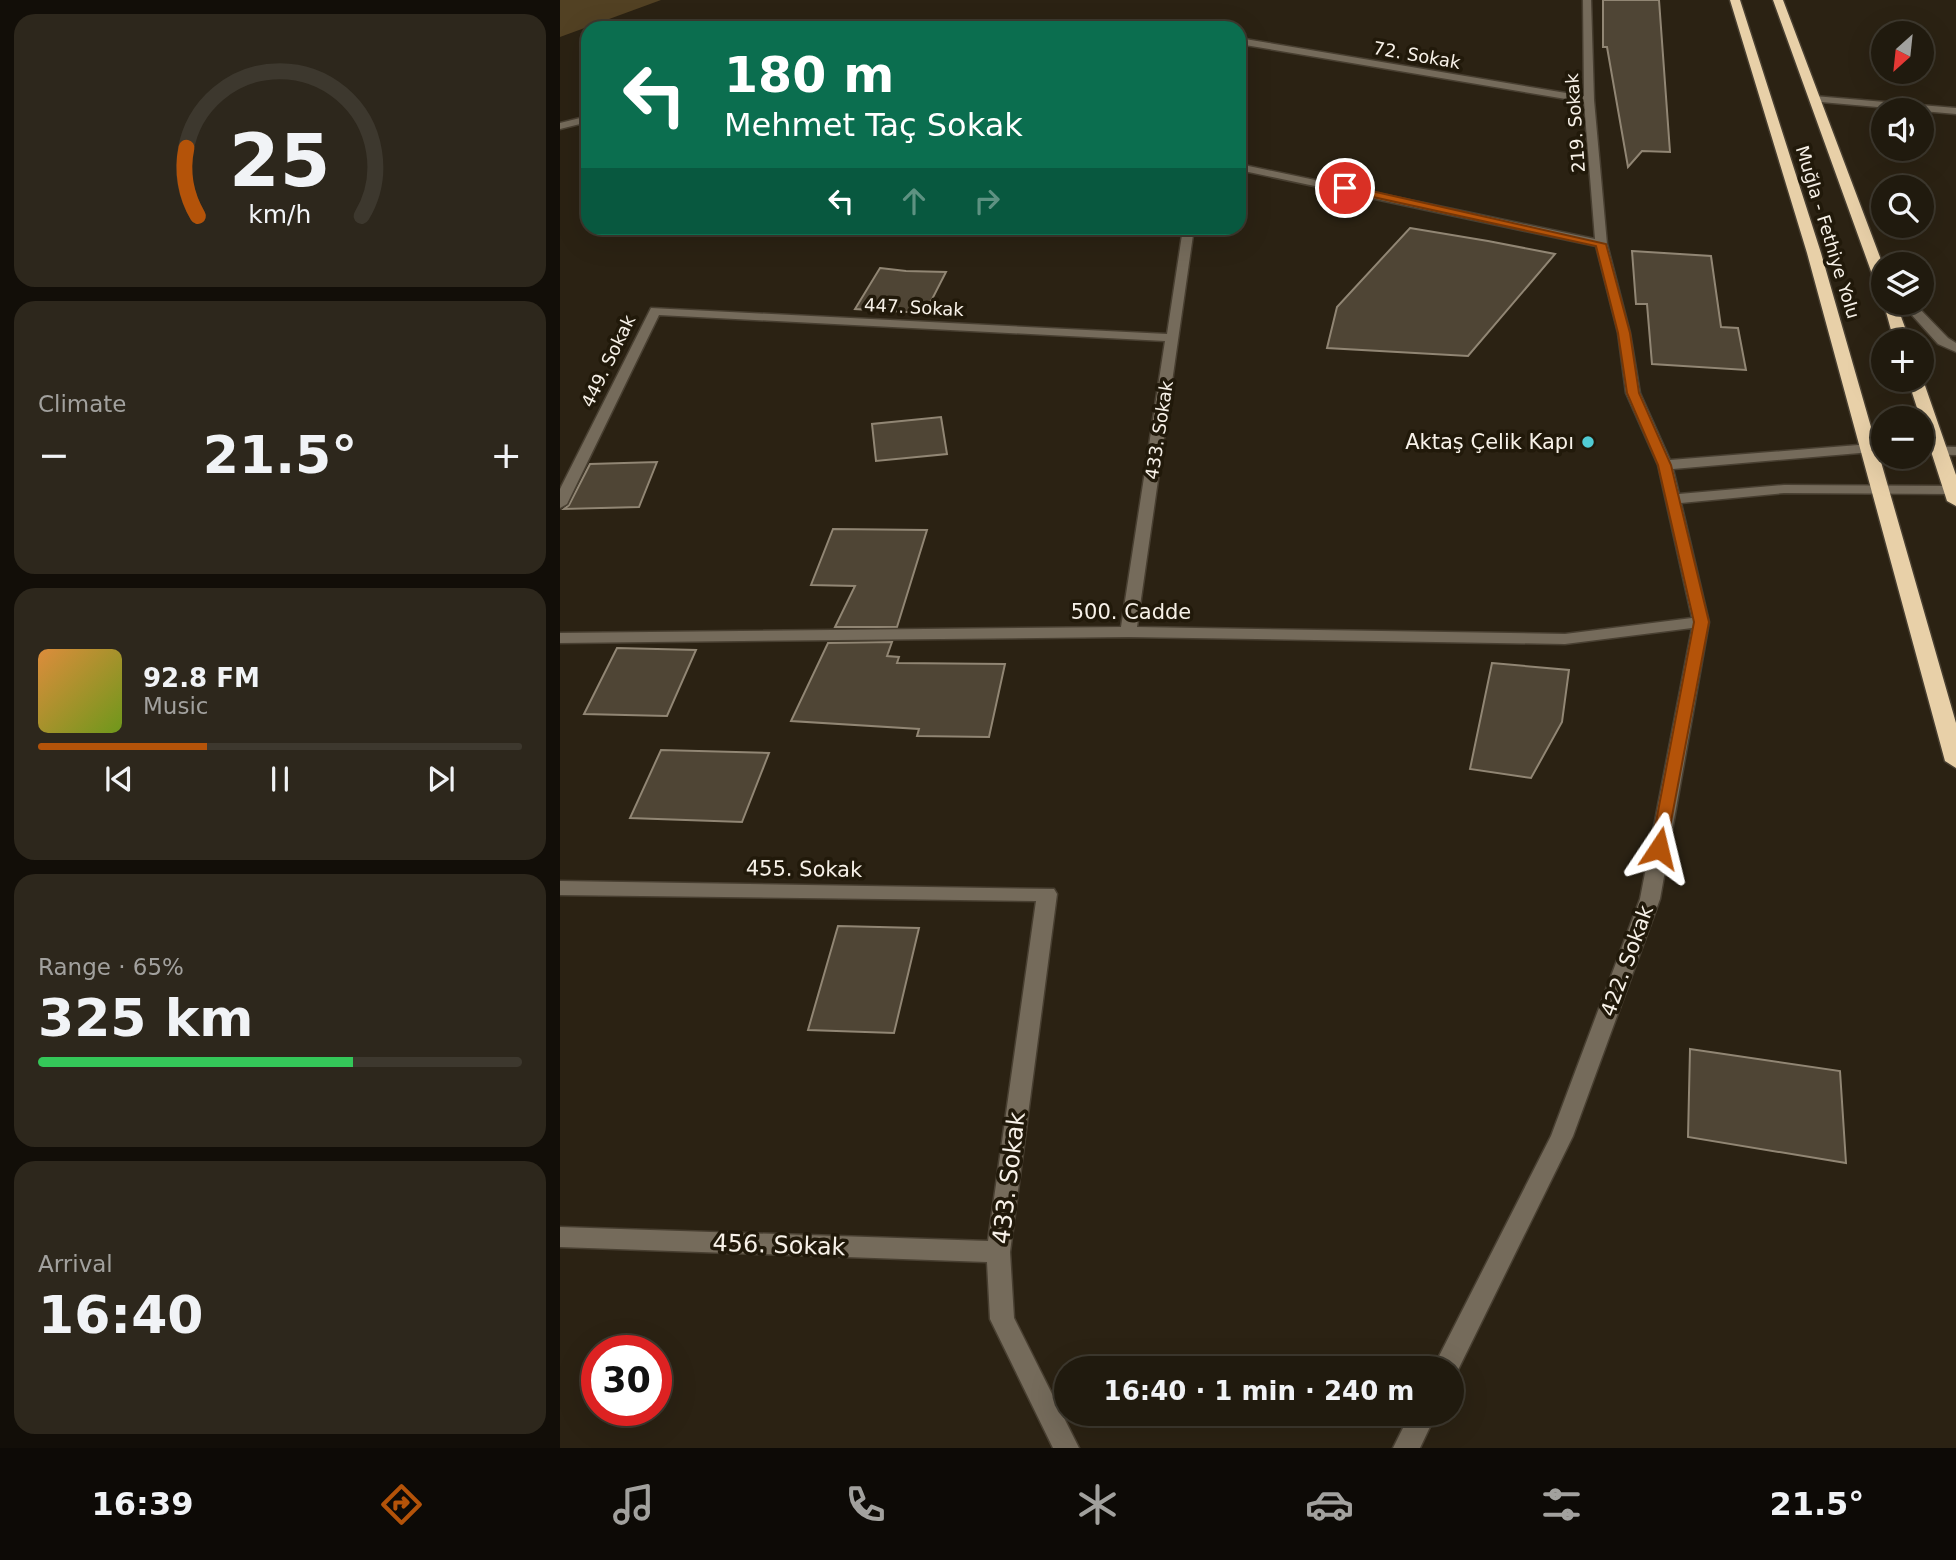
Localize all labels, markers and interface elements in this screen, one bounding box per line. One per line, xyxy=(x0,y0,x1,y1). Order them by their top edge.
north arrow xyxy=(1871,21,1934,84)
map controls xyxy=(1871,21,1934,469)
street label: 72. Sokak xyxy=(1372,37,1463,73)
text: 180 m xyxy=(724,47,894,104)
icon: left xyxy=(609,49,700,140)
street label: 219. Sokak xyxy=(1561,72,1589,174)
button: sound xyxy=(1871,98,1934,161)
text: Mehmet Taç Sokak xyxy=(724,106,1023,144)
text: 25 xyxy=(229,119,331,204)
street label: Muğla - Fethiye Yolu xyxy=(1792,143,1864,321)
pin xyxy=(1315,158,1375,218)
icon: arrive xyxy=(1326,169,1364,207)
button: search xyxy=(1871,175,1934,238)
icon: left xyxy=(822,182,860,220)
icon: ahead xyxy=(895,182,933,220)
icon: right xyxy=(968,182,1006,220)
text: km/h xyxy=(248,200,312,229)
button: layers xyxy=(1871,252,1934,315)
street label: 447. Sokak xyxy=(864,294,965,320)
street label: 449. Sokak xyxy=(577,311,640,410)
button: + xyxy=(1871,329,1934,392)
street label: 433. Sokak xyxy=(1141,379,1177,481)
text: Climate xyxy=(38,391,127,417)
button: − xyxy=(1871,406,1934,469)
text: 21.5° xyxy=(203,425,357,485)
place label: Aktaş Çelik Kapı xyxy=(1405,430,1574,454)
text: − xyxy=(38,433,70,477)
text: + xyxy=(490,433,522,477)
marker: Aktaş Çelik Kapı xyxy=(1580,434,1596,450)
street label: 500. Cadde xyxy=(1071,600,1191,624)
text: 92.8 FM xyxy=(143,663,260,693)
text: Music xyxy=(143,693,208,719)
icon: previous xyxy=(100,760,138,798)
icon: pause xyxy=(261,760,299,798)
icon: next xyxy=(422,760,460,798)
position arrow xyxy=(1622,811,1696,885)
street label: 455. Sokak xyxy=(746,856,863,882)
street label: 422. Sokak xyxy=(1596,901,1658,1020)
text: Range · 65% xyxy=(38,954,184,980)
text: 325 km xyxy=(38,988,253,1048)
street label: 433. Sokak xyxy=(987,1110,1031,1246)
street label: 456. Sokak xyxy=(712,1229,846,1261)
text: Arrival xyxy=(38,1251,113,1277)
text: 16:40 xyxy=(38,1285,204,1345)
speed limit sign: 30 xyxy=(581,1335,672,1426)
text: 16:40 · 1 min · 240 m xyxy=(1104,1376,1414,1406)
icon: directions xyxy=(377,1480,426,1529)
icon: music xyxy=(609,1480,658,1529)
icon: phone xyxy=(841,1480,890,1529)
icon: climate xyxy=(1073,1480,1122,1529)
icon: car xyxy=(1305,1480,1354,1529)
icon: filters xyxy=(1537,1480,1586,1529)
text: 16:39 xyxy=(92,1485,193,1523)
text: 21.5° xyxy=(1769,1485,1864,1523)

